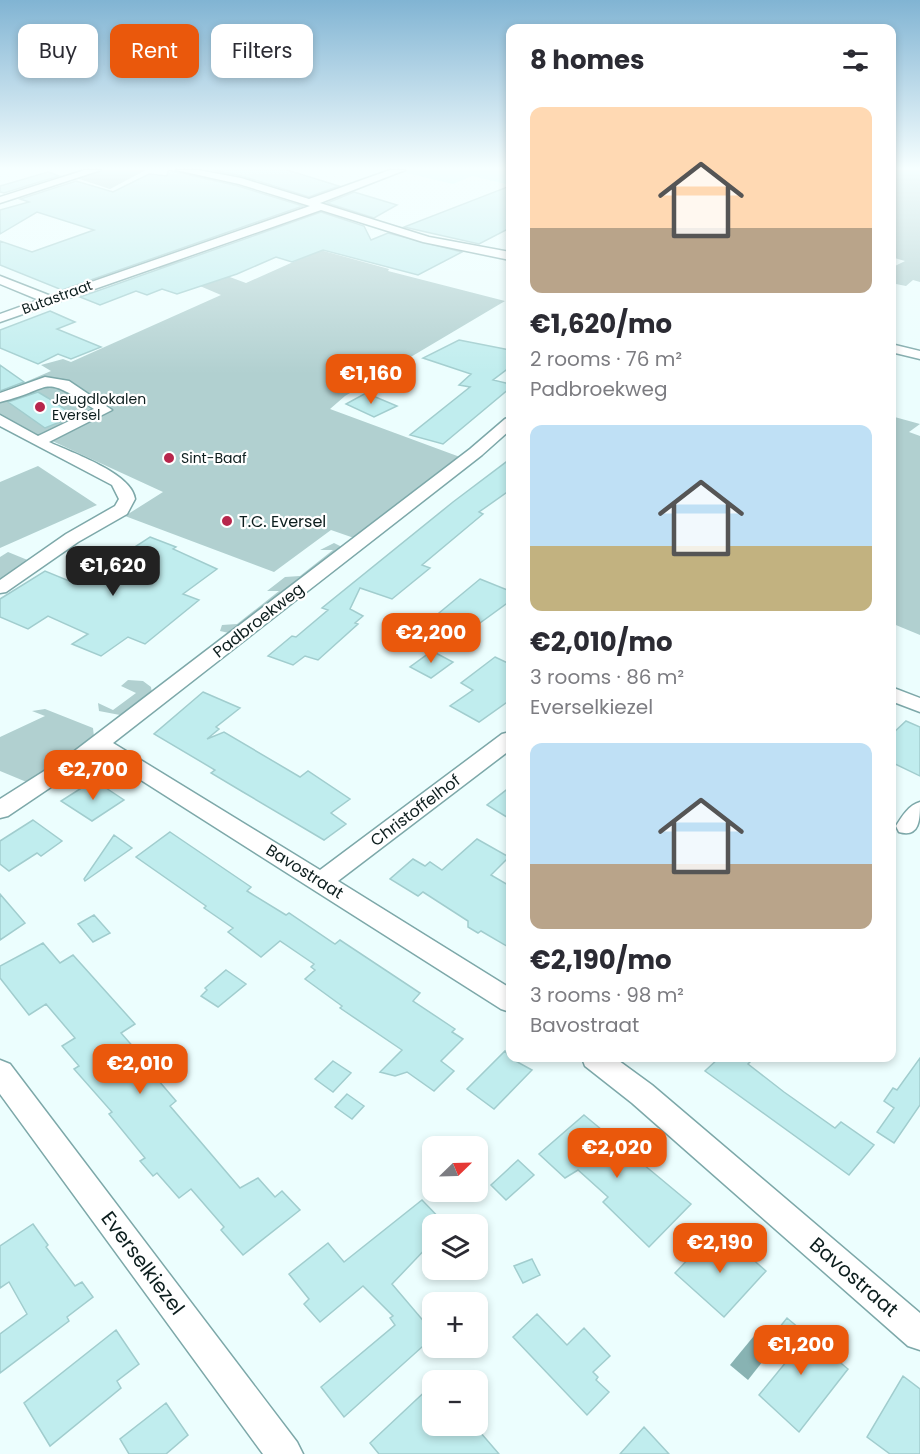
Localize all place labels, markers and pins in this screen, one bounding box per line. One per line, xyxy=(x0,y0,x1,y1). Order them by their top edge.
pin: €1,160 xyxy=(322,354,420,405)
place label: Jeugdlokalen Eversel xyxy=(52,389,146,425)
marker: Jeugdlokalen Eversel xyxy=(33,400,47,414)
place label: Sint-Baaf xyxy=(181,448,247,468)
marker: Sint-Baaf xyxy=(162,451,176,465)
place label: T.C. Eversel xyxy=(239,510,326,533)
marker: T.C. Eversel xyxy=(220,514,234,528)
pin: €1,620 xyxy=(64,546,162,597)
pin: €2,200 xyxy=(382,613,480,664)
pin: €2,700 xyxy=(44,750,142,801)
pin: €2,010 xyxy=(91,1044,189,1095)
pin: €2,020 xyxy=(568,1128,666,1179)
pin: €2,190 xyxy=(671,1223,769,1274)
pin: €1,200 xyxy=(752,1325,850,1376)

